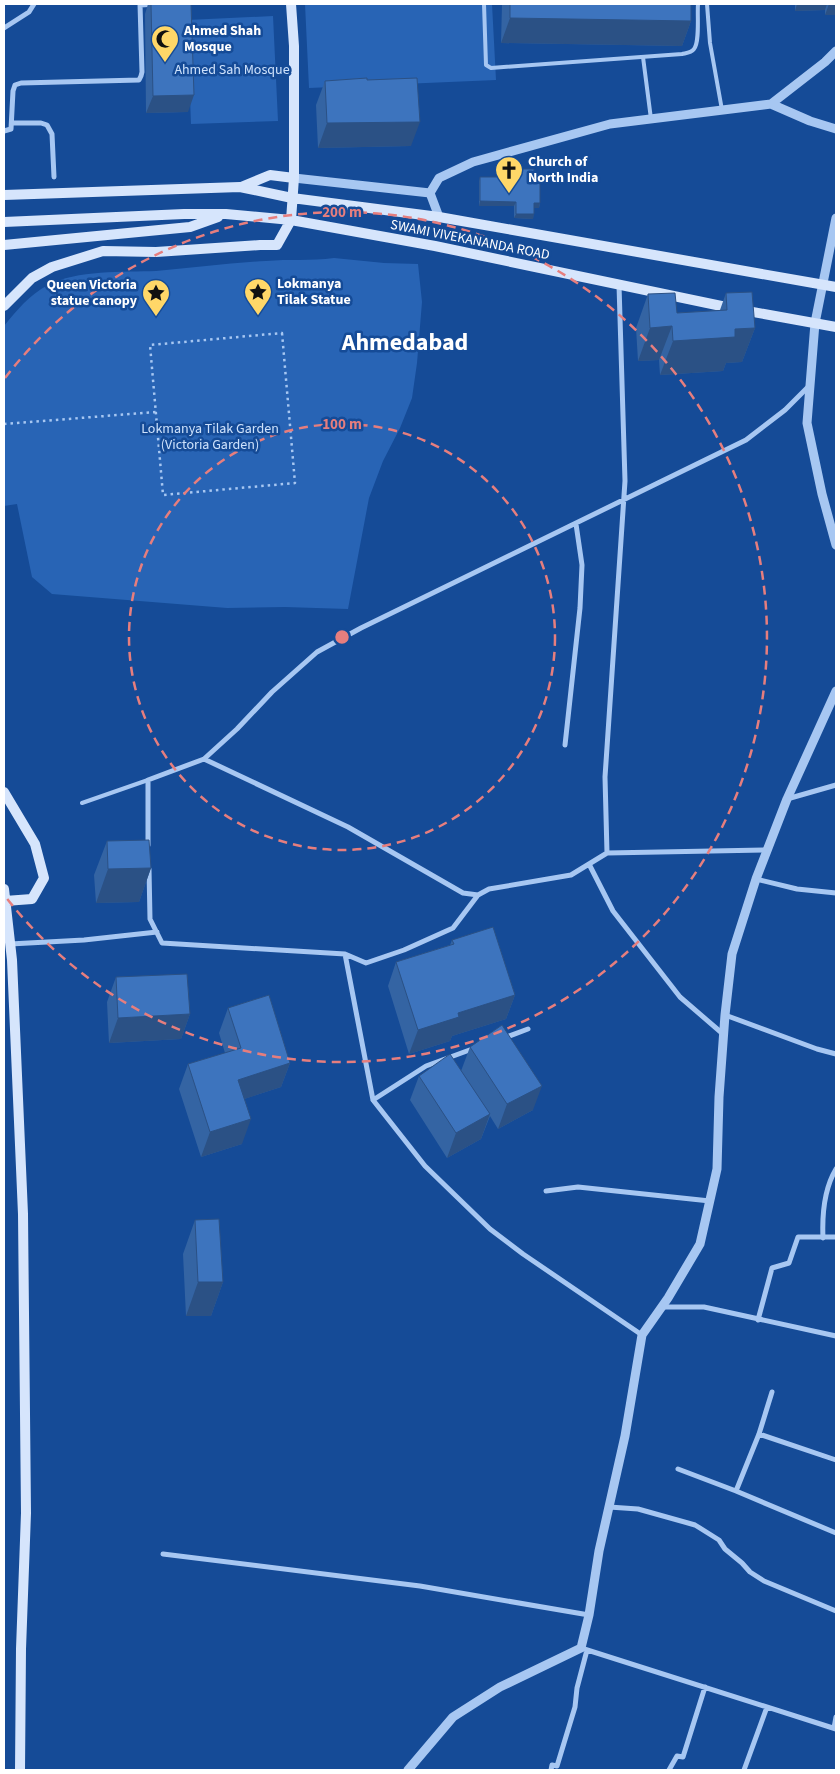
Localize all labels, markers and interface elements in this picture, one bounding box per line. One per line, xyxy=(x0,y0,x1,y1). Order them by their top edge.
place label: Ahmed Shah Mosque xyxy=(183,21,261,57)
mosque icon: Ahmed Shah Mosque xyxy=(150,24,180,63)
park label: Ahmed Sah Mosque xyxy=(174,60,290,80)
place label: Church of North India xyxy=(528,152,598,188)
church icon: Church of North India xyxy=(494,155,524,194)
text: 200 m xyxy=(322,202,362,223)
street label: SWAMI VIVEKANANDA ROAD xyxy=(389,215,551,265)
place label: Lokmanya Tilak Statue xyxy=(277,274,351,310)
place label: Queen Victoria statue canopy xyxy=(46,275,138,311)
place icon: Lokmanya Tilak Statue xyxy=(243,277,273,316)
place icon: Queen Victoria statue canopy xyxy=(141,278,171,317)
district label: Ahmedabad xyxy=(341,325,468,360)
text: 100 m xyxy=(322,414,362,435)
park label: Lokmanya Tilak Garden (Victoria Garden) xyxy=(141,419,279,455)
centre of rings xyxy=(333,628,351,646)

